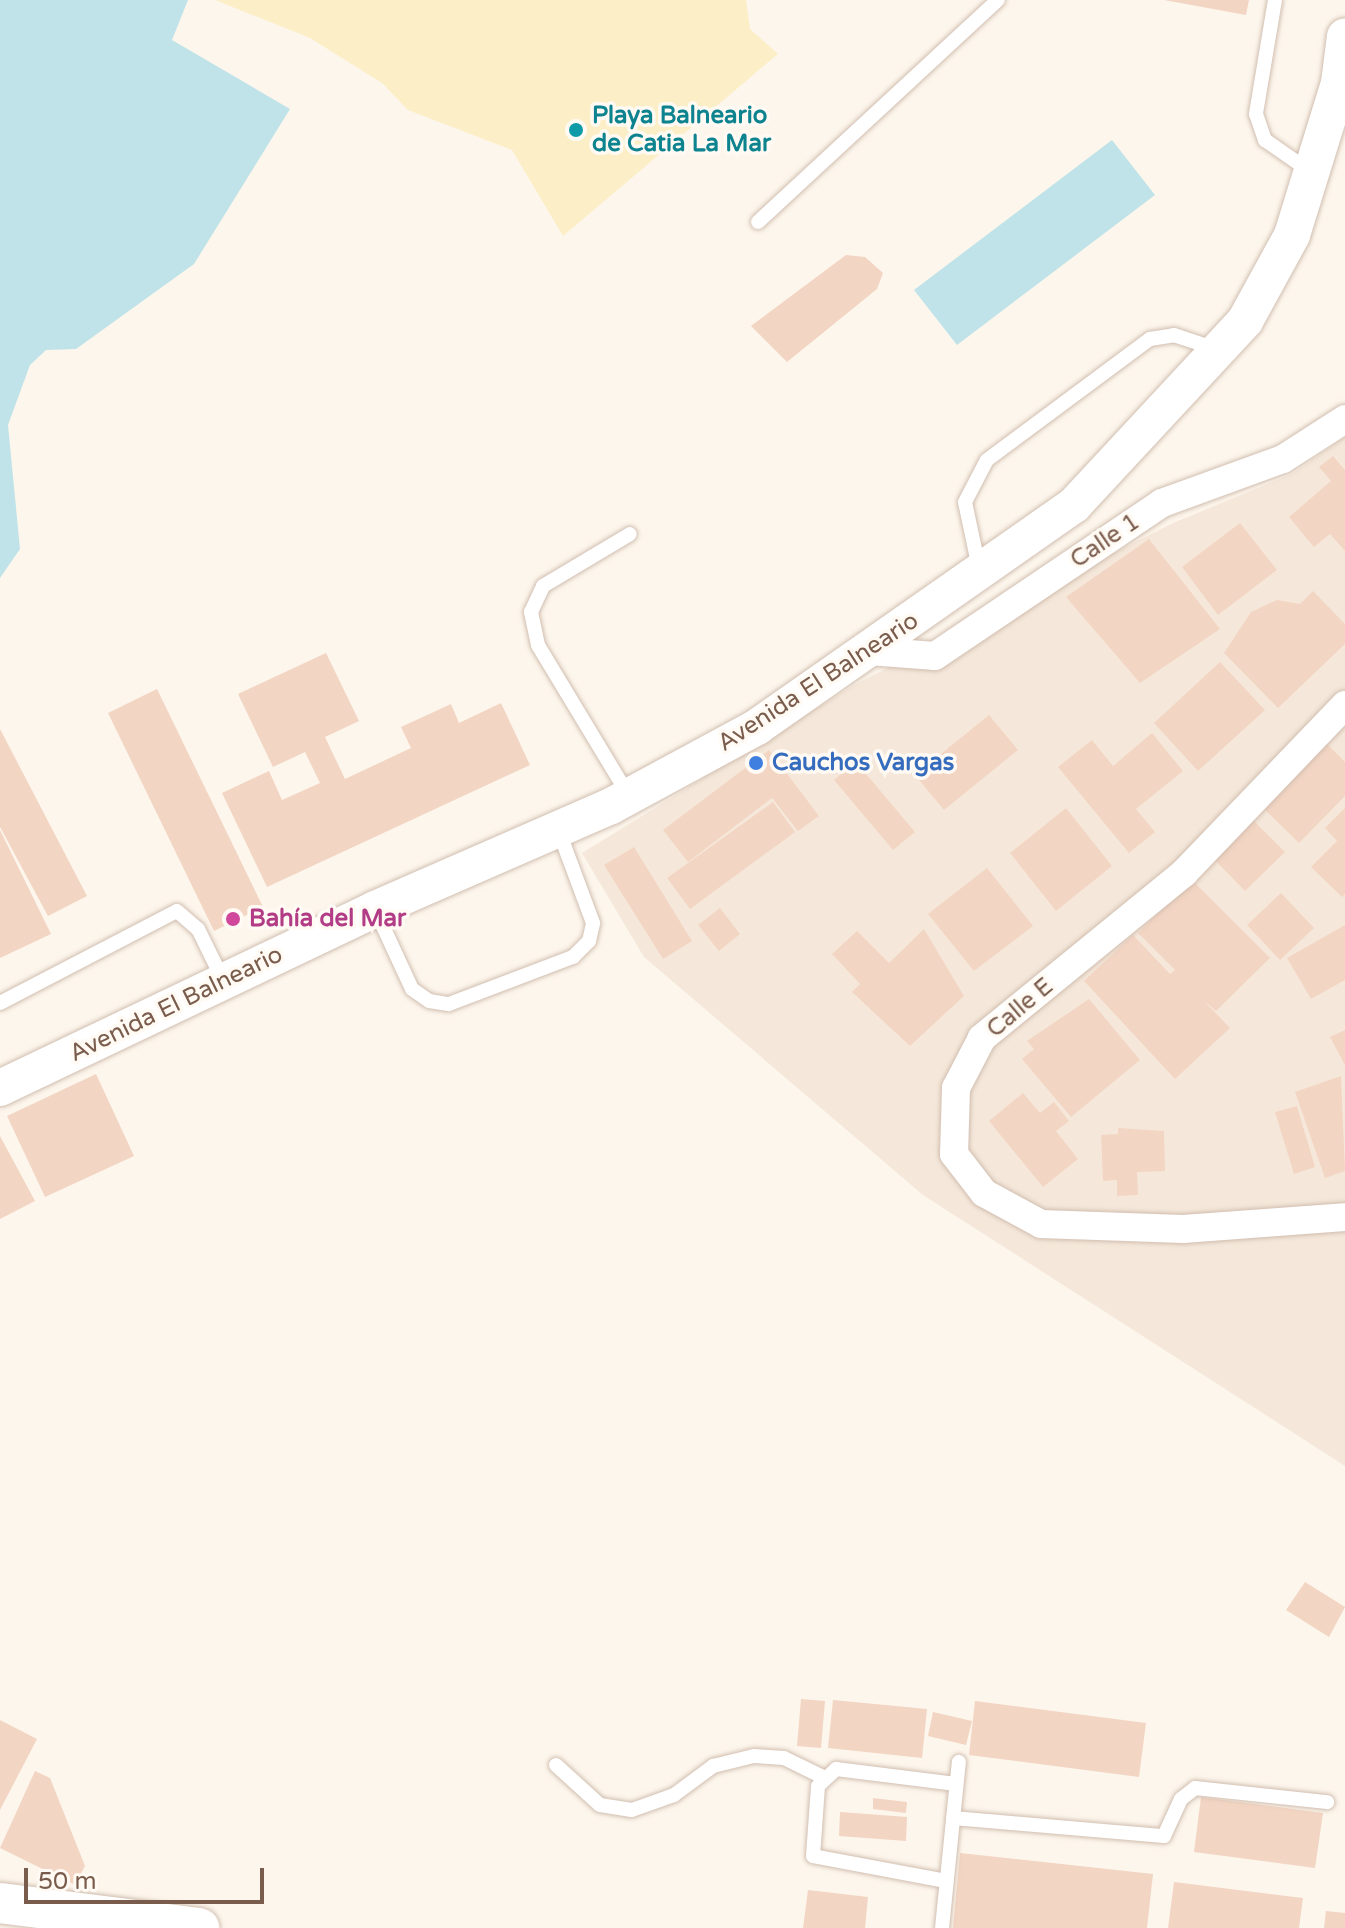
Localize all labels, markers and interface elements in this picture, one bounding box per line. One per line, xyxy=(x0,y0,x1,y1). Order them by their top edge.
place label: Playa Balneario de Catia La Mar xyxy=(592,102,771,158)
marker: Playa Balneario de Catia La Mar xyxy=(567,121,585,139)
street label: Calle 1 xyxy=(1065,508,1145,574)
street label: Avenida El Balneario xyxy=(712,606,924,758)
place label: Cauchos Vargas xyxy=(772,749,954,777)
marker: Cauchos Vargas xyxy=(747,754,765,772)
place label: Bahía del Mar xyxy=(249,905,406,933)
marker: Bahía del Mar xyxy=(224,910,242,928)
street label: Avenida El Balneario xyxy=(65,940,287,1068)
street label: Calle E xyxy=(981,972,1059,1044)
scale bar xyxy=(28,1852,268,1902)
text: 50 m xyxy=(38,1867,96,1896)

